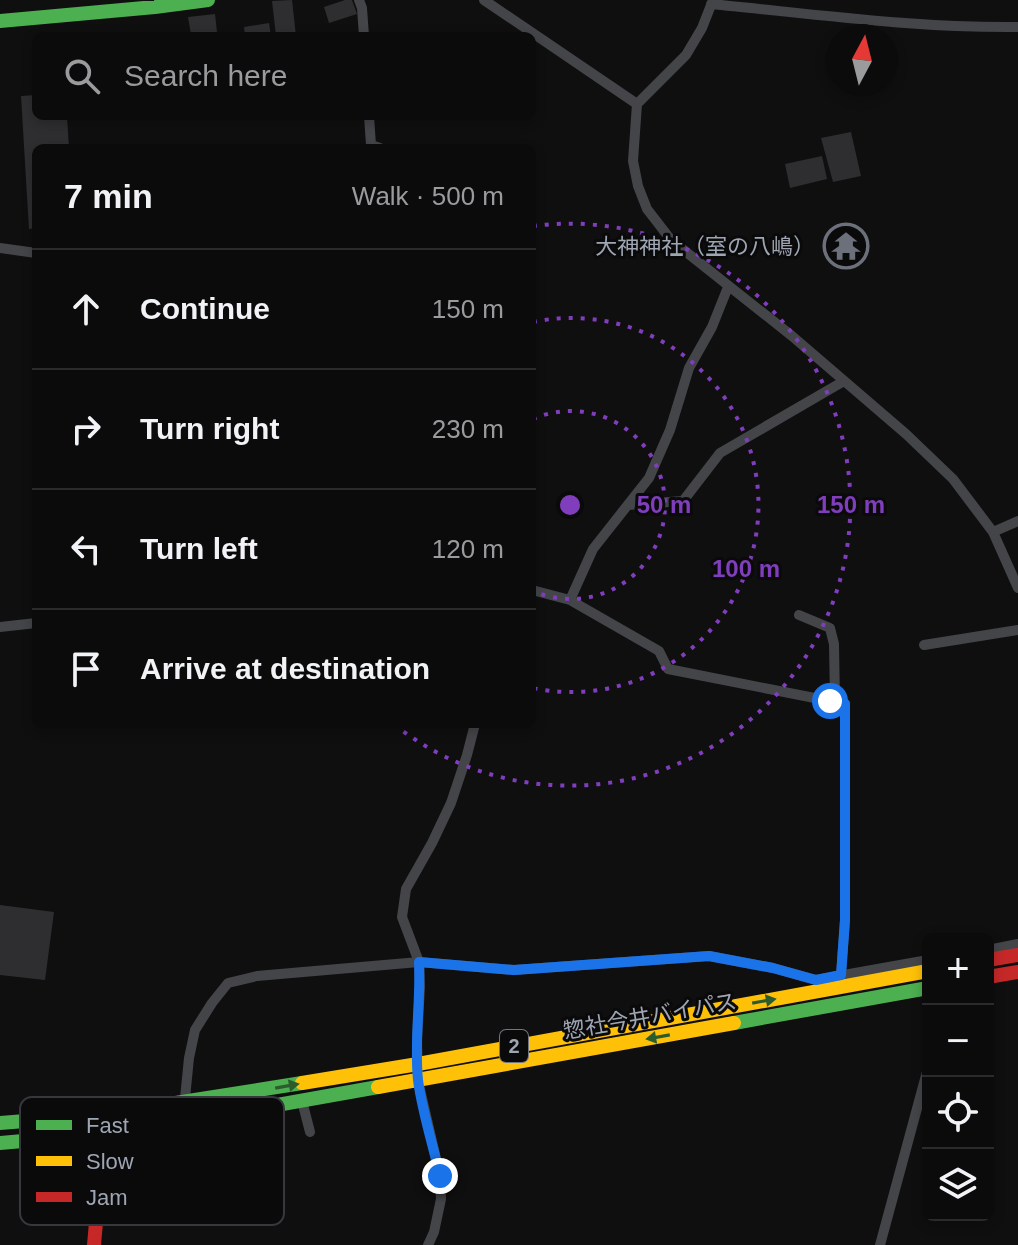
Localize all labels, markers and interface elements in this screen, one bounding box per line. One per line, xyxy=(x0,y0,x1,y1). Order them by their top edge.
north arrow xyxy=(826,24,898,96)
search box xyxy=(32,32,536,120)
icon: search xyxy=(60,54,104,98)
text: Search here xyxy=(124,59,287,92)
text: 7 min xyxy=(64,177,153,215)
text: Walk · 500 m xyxy=(352,181,504,211)
temple icon: 大神神社（室の八嶋） xyxy=(822,222,870,270)
place label: 大神神社（室の八嶋） xyxy=(595,234,815,259)
icon: ahead xyxy=(64,287,108,331)
text: Continue xyxy=(140,292,270,325)
text: 150 m xyxy=(432,294,504,324)
icon: right xyxy=(64,407,108,451)
text: Turn right xyxy=(140,412,279,445)
text: 230 m xyxy=(432,414,504,444)
centre of rings xyxy=(556,491,584,519)
text: 50 m xyxy=(637,491,691,518)
text: 150 m xyxy=(817,491,885,518)
icon: left xyxy=(64,527,108,571)
text: Turn left xyxy=(140,532,258,565)
text: 120 m xyxy=(432,534,504,564)
text: 100 m xyxy=(712,555,780,582)
icon: arrive xyxy=(64,647,108,691)
text: Arrive at destination xyxy=(140,652,430,685)
route start xyxy=(812,683,848,719)
map controls xyxy=(922,933,994,1221)
button: + xyxy=(922,933,994,1005)
street label: 惣社今井バイパス xyxy=(561,988,739,1044)
one-way arrow xyxy=(751,994,776,1006)
button: − xyxy=(922,1005,994,1077)
road number: 2 xyxy=(500,1030,528,1062)
one-way arrow xyxy=(646,1031,671,1043)
button: locate xyxy=(922,1077,994,1149)
one-way arrow xyxy=(275,1079,300,1091)
legend xyxy=(20,1097,284,1225)
text: Fast xyxy=(86,1113,129,1138)
text: Slow xyxy=(86,1149,134,1174)
button: layers xyxy=(922,1149,994,1221)
route end xyxy=(422,1158,458,1194)
text: Jam xyxy=(86,1185,128,1210)

